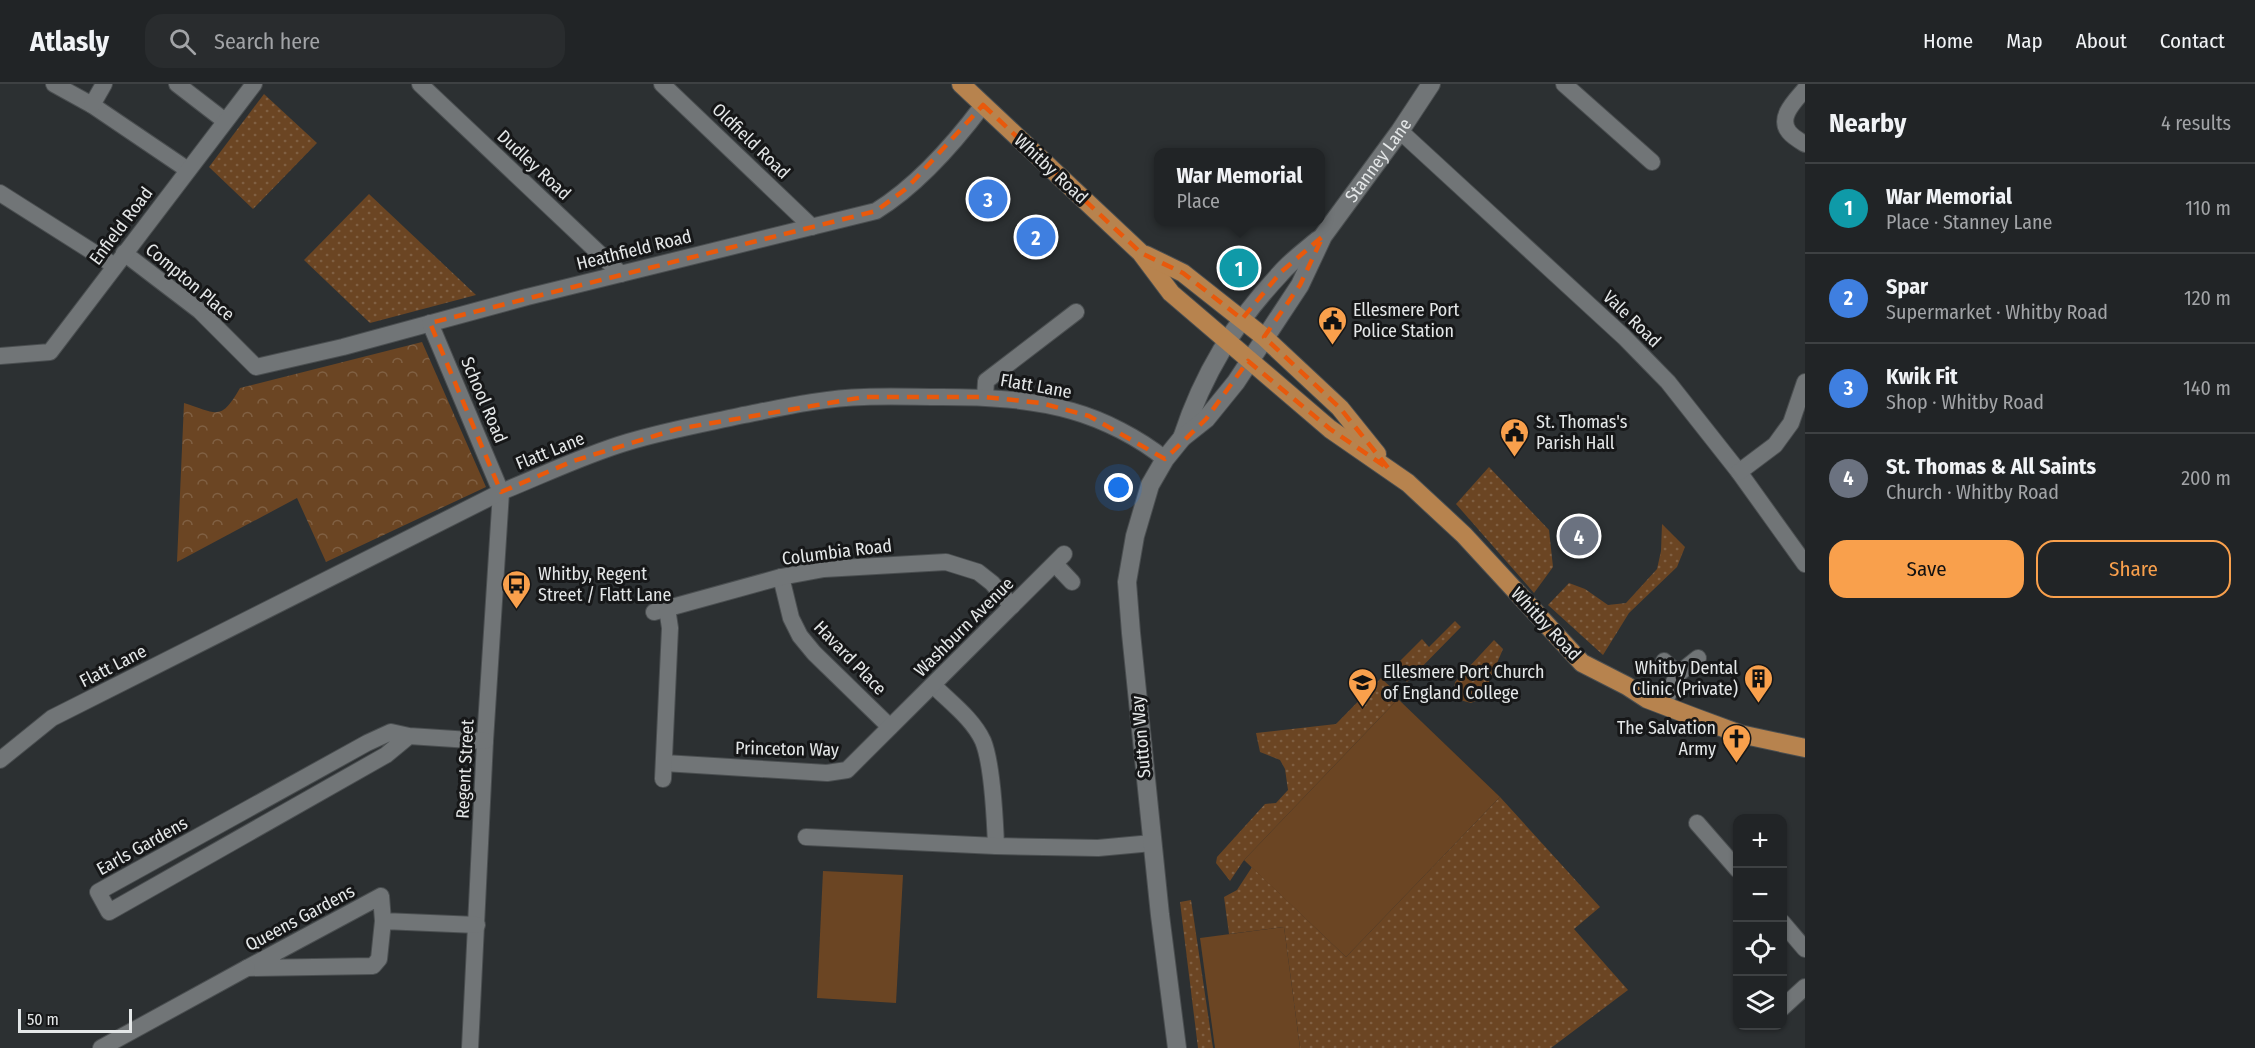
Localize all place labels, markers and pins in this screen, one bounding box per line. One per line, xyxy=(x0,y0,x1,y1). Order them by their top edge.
pin: 3 xyxy=(968,176,1008,222)
pin: 2 xyxy=(1016,214,1056,260)
pin: 1 xyxy=(1220,246,1258,291)
place label: Ellesmere Port Police Station xyxy=(1353,299,1460,342)
public building icon: Ellesmere Port Police Station xyxy=(1316,304,1348,346)
place label: St. Thomas's Parish Hall xyxy=(1536,411,1628,454)
public building icon: St. Thomas's Parish Hall xyxy=(1499,416,1531,458)
pin: 4 xyxy=(1560,514,1598,558)
place label: Whitby, Regent Street / Flatt Lane xyxy=(538,563,671,606)
bus stop icon: Whitby, Regent Street / Flatt Lane xyxy=(501,568,533,610)
place label: Whitby Dental Clinic (Private) xyxy=(1632,657,1738,700)
place label: Ellesmere Port Church of England College xyxy=(1383,661,1545,704)
building icon: Whitby Dental Clinic (Private) xyxy=(1743,662,1775,704)
school or university icon: Ellesmere Port Church of England College xyxy=(1346,666,1378,708)
place label: The Salvation Army xyxy=(1617,717,1716,760)
church icon: The Salvation Army xyxy=(1721,722,1753,764)

